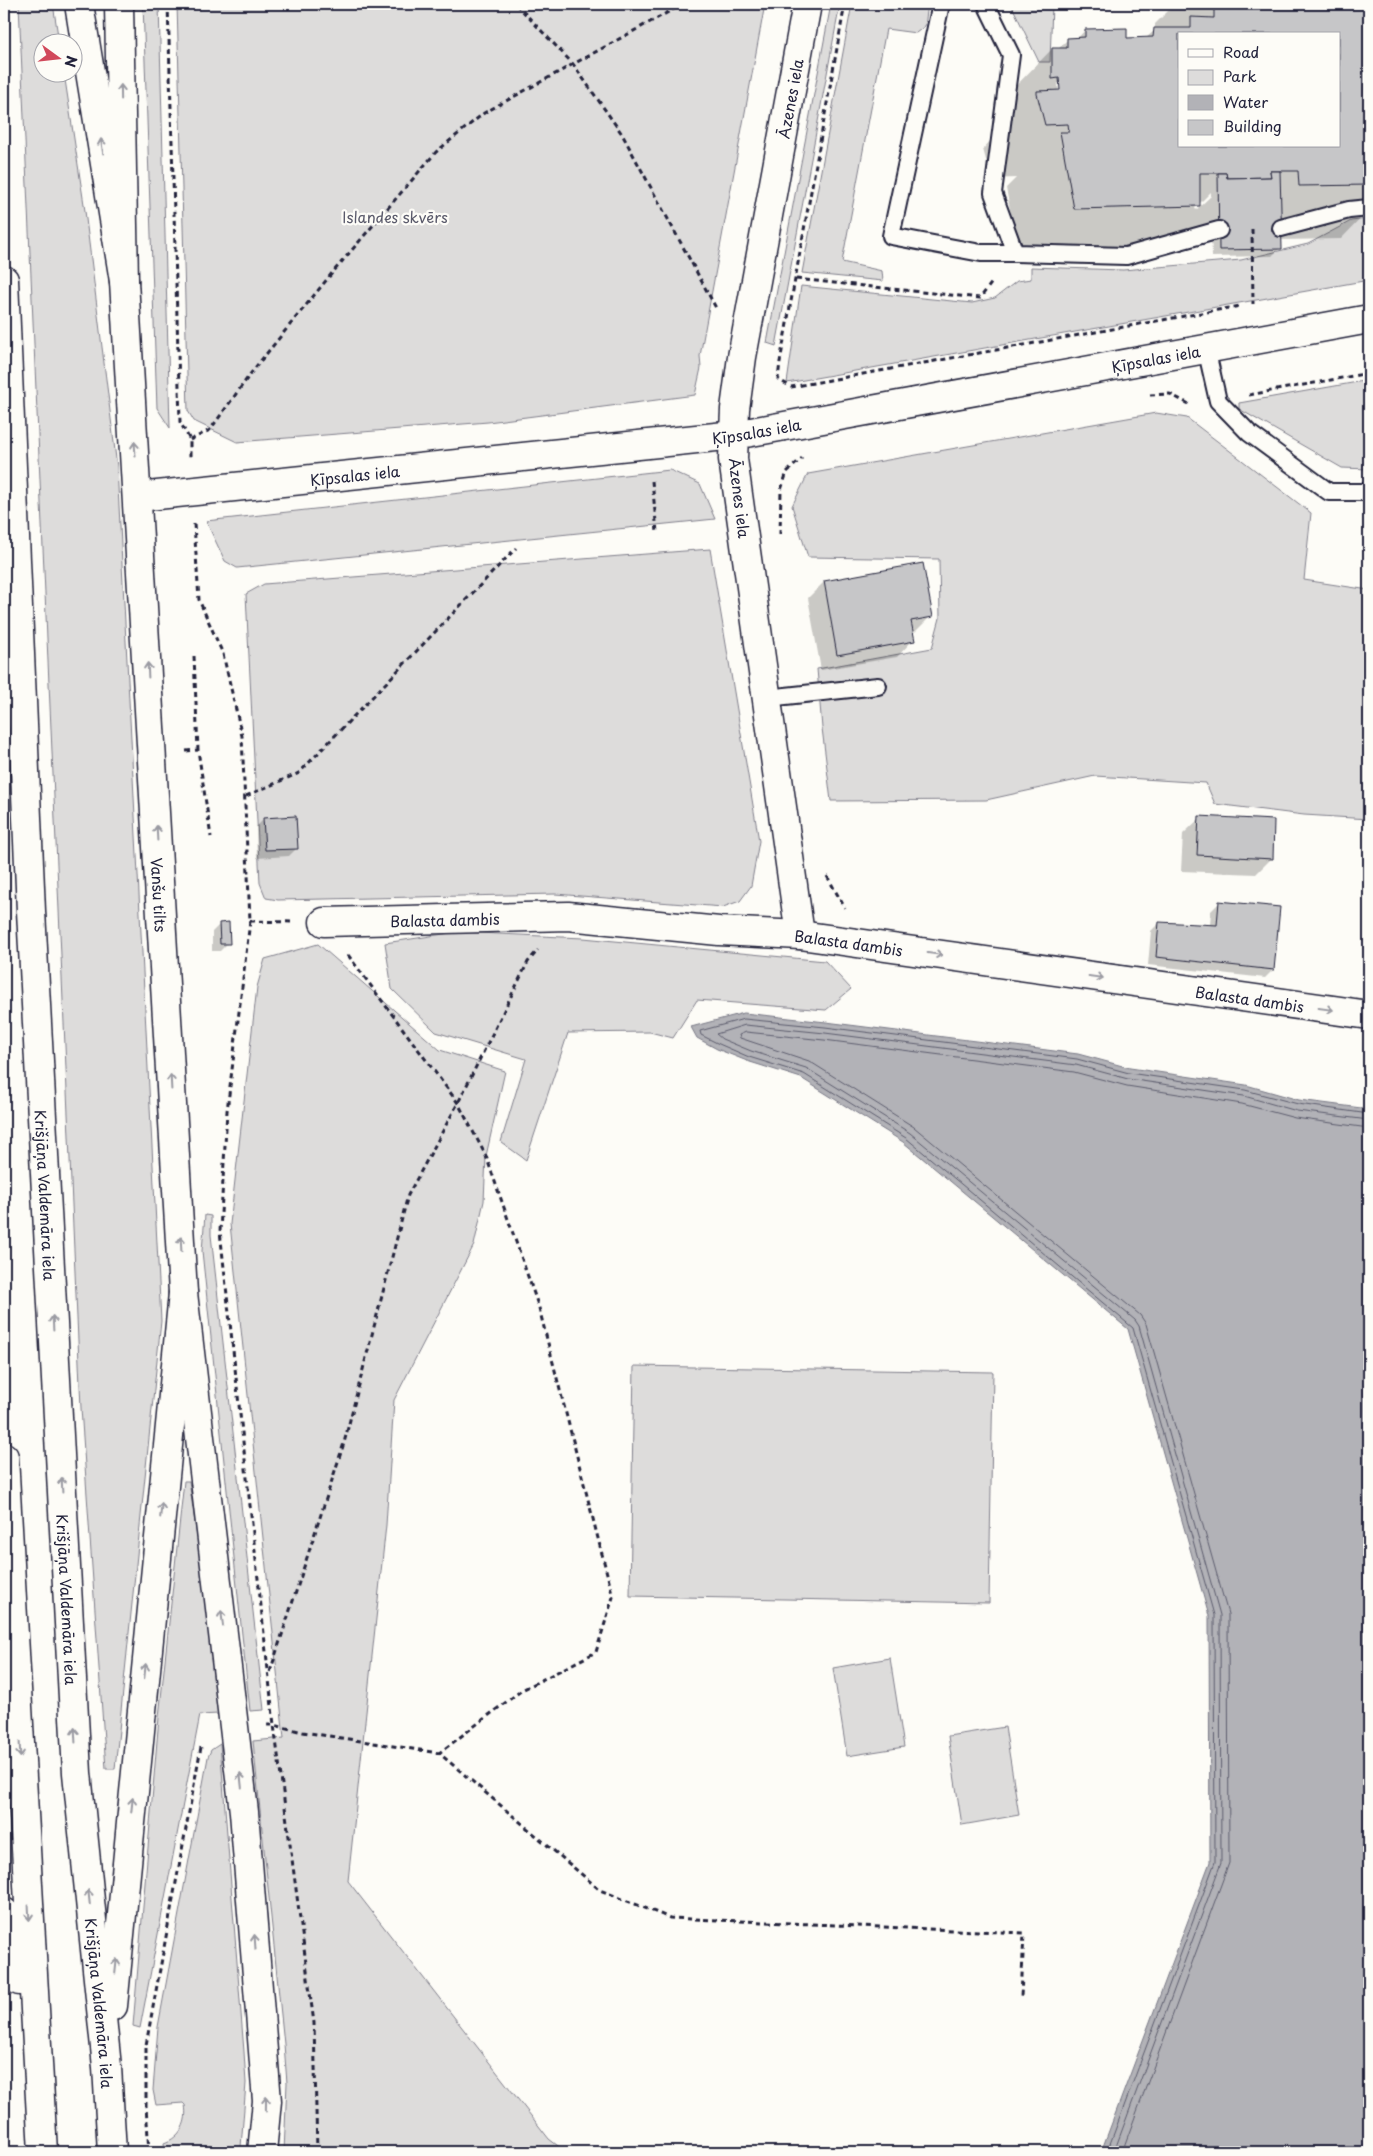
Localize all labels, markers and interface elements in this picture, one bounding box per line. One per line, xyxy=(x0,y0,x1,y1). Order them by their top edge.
north arrow xyxy=(32,32,82,82)
legend xyxy=(1178,32,1340,148)
text: Road xyxy=(1223,40,1259,63)
text: N xyxy=(59,53,83,70)
street label: Āzenes iela xyxy=(771,56,808,140)
text: Park xyxy=(1223,64,1257,87)
one-way arrow xyxy=(116,84,125,100)
text: Water xyxy=(1223,90,1268,113)
text: Building xyxy=(1223,114,1282,137)
one-way arrow xyxy=(97,139,107,155)
park label: Islandes skvērs xyxy=(342,205,448,228)
street label: Ķīpsalas iela xyxy=(1109,338,1203,377)
street label: Ķīpsalas iela xyxy=(711,412,803,449)
one-way arrow xyxy=(130,441,139,457)
street label: Āzenes iela xyxy=(724,457,756,540)
street label: Ķīpsalas iela xyxy=(309,458,401,491)
one-way arrow xyxy=(143,663,152,679)
one-way arrow xyxy=(152,825,161,841)
street label: Vanšu tilts xyxy=(146,857,173,933)
street label: Balasta dambis xyxy=(390,906,500,932)
street label: Balasta dambis xyxy=(794,923,905,961)
one-way arrow xyxy=(926,949,942,959)
one-way arrow xyxy=(1087,972,1103,982)
street label: Balasta dambis xyxy=(1194,979,1306,1017)
one-way arrow xyxy=(1318,1004,1334,1014)
one-way arrow xyxy=(167,1074,176,1090)
street label: Krišjāņa Valdemāra iela xyxy=(30,1109,62,1281)
one-way arrow xyxy=(176,1237,185,1253)
one-way arrow xyxy=(49,1315,58,1331)
one-way arrow xyxy=(57,1477,66,1493)
one-way arrow xyxy=(156,1502,166,1518)
street label: Krišjāņa Valdemāra iela xyxy=(52,1513,84,1686)
one-way arrow xyxy=(217,1611,227,1627)
one-way arrow xyxy=(140,1664,150,1680)
one-way arrow xyxy=(71,1727,80,1743)
one-way arrow xyxy=(15,1742,24,1758)
one-way arrow xyxy=(236,1772,246,1788)
one-way arrow xyxy=(127,1797,137,1813)
one-way arrow xyxy=(85,1889,94,1905)
one-way arrow xyxy=(24,1904,33,1920)
street label: Krišjāņa Valdemāra iela xyxy=(80,1917,120,2089)
one-way arrow xyxy=(250,1934,260,1950)
one-way arrow xyxy=(112,1959,121,1975)
one-way arrow xyxy=(261,2096,271,2112)

